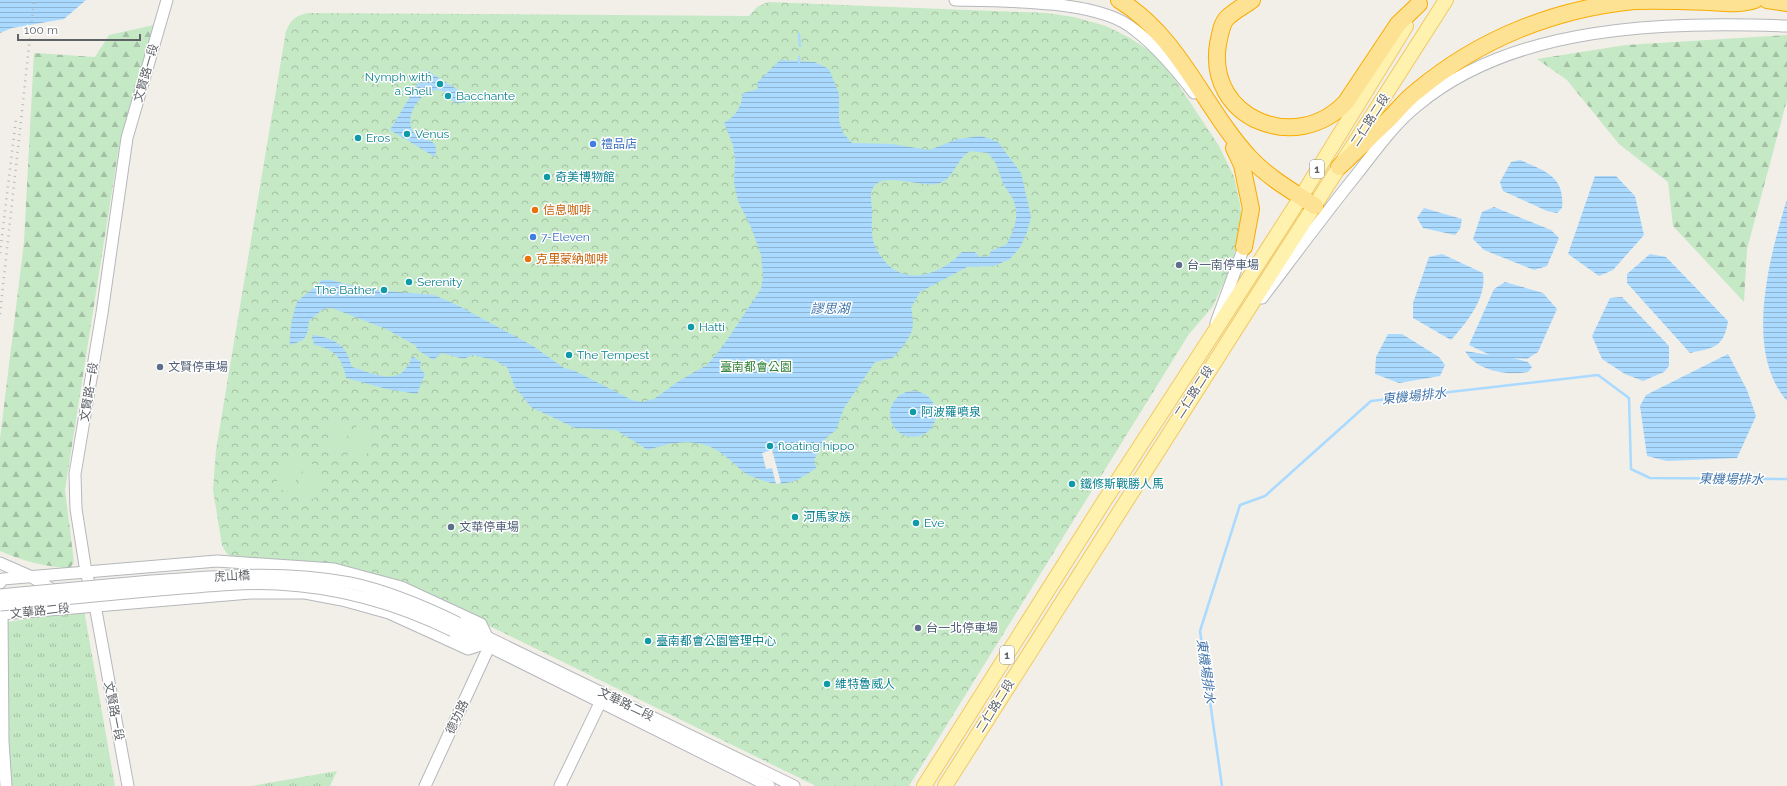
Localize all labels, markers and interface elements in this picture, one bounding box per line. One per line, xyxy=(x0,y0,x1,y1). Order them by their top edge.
scale bar xyxy=(18,16,140,42)
text: 100 m xyxy=(24,23,58,37)
street label: 文賢路一段 xyxy=(131,42,161,104)
place label: Nymph with a Shell xyxy=(365,70,433,98)
marker: Nymph with a Shell xyxy=(435,79,445,89)
place label: Bacchante xyxy=(456,89,515,103)
marker: Bacchante xyxy=(443,91,453,101)
street label: 二仁路二段 xyxy=(1348,91,1392,149)
place label: Venus xyxy=(415,127,450,141)
marker: Venus xyxy=(402,129,412,139)
place label: Eros xyxy=(366,131,390,145)
marker: Eros xyxy=(353,133,363,143)
place label: 禮品店 xyxy=(601,137,637,151)
marker: 禮品店 xyxy=(588,139,598,149)
road number: 1 xyxy=(1310,160,1324,178)
place label: 奇美博物館 xyxy=(555,170,615,184)
marker: 奇美博物館 xyxy=(542,172,552,182)
place label: 信息咖啡 xyxy=(543,203,591,217)
marker: 信息咖啡 xyxy=(530,205,540,215)
place label: 7-Eleven xyxy=(541,230,590,244)
marker: 7-Eleven xyxy=(528,232,538,242)
place label: 克里蒙納咖啡 xyxy=(536,252,608,266)
marker: 克里蒙納咖啡 xyxy=(523,254,533,264)
place label: 台一南停車場 xyxy=(1187,258,1259,272)
marker: 台一南停車場 xyxy=(1174,260,1184,270)
place label: Serenity xyxy=(417,275,463,289)
marker: Serenity xyxy=(404,277,414,287)
place label: The Bather xyxy=(315,283,377,297)
marker: The Bather xyxy=(379,285,389,295)
water label: 謬思湖 xyxy=(810,301,851,316)
place label: Hatti xyxy=(699,320,725,334)
marker: Hatti xyxy=(686,322,696,332)
place label: The Tempest xyxy=(577,348,649,362)
marker: The Tempest xyxy=(564,350,574,360)
place label: 文賢停車場 xyxy=(168,360,228,374)
park label: 臺南都會公園 xyxy=(720,360,792,374)
street label: 文賢路一段 xyxy=(77,361,101,423)
marker: 文賢停車場 xyxy=(155,362,165,372)
street label: 二仁路二段 xyxy=(1172,363,1216,421)
water label: 東機場排水 xyxy=(1381,385,1448,407)
place label: 阿波羅噴泉 xyxy=(921,405,981,419)
marker: 阿波羅噴泉 xyxy=(908,407,918,417)
place label: floating hippo xyxy=(778,439,854,453)
marker: floating hippo xyxy=(765,441,775,451)
water label: 東機場排水 xyxy=(1698,471,1765,487)
place label: 鐵修斯戰勝人馬 xyxy=(1080,477,1164,491)
marker: 鐵修斯戰勝人馬 xyxy=(1067,479,1077,489)
place label: 河馬家族 xyxy=(803,510,851,524)
marker: 河馬家族 xyxy=(790,512,800,522)
place label: Eve xyxy=(924,516,944,530)
marker: Eve xyxy=(911,518,921,528)
place label: 文華停車場 xyxy=(459,520,519,534)
marker: 文華停車場 xyxy=(446,522,456,532)
street label: 虎山橋 xyxy=(214,568,250,584)
street label: 文華路二段 xyxy=(9,601,71,621)
place label: 台一北停車場 xyxy=(926,621,998,635)
marker: 台一北停車場 xyxy=(913,623,923,633)
place label: 臺南都會公園管理中心 xyxy=(656,634,776,648)
marker: 臺南都會公園管理中心 xyxy=(643,636,653,646)
water label: 東機場排水 xyxy=(1194,638,1218,705)
road number: 1 xyxy=(1000,646,1014,664)
place label: 維特魯威人 xyxy=(835,677,895,691)
street label: 二仁路二段 xyxy=(973,677,1017,735)
marker: 維特魯威人 xyxy=(822,679,832,689)
street label: 文賢路一段 xyxy=(101,680,127,742)
street label: 文華路二段 xyxy=(596,685,656,723)
street label: 德功路 xyxy=(443,698,471,736)

